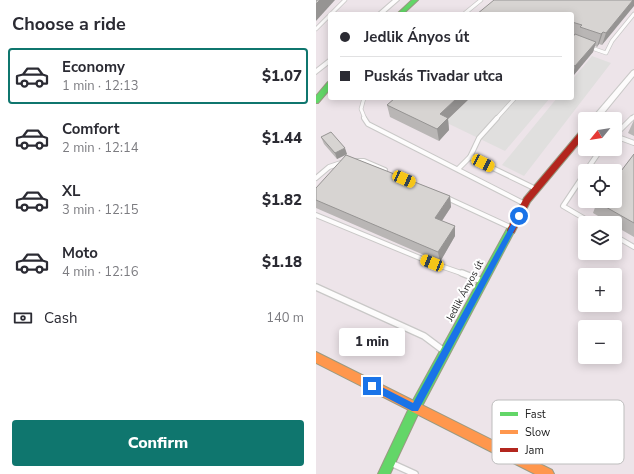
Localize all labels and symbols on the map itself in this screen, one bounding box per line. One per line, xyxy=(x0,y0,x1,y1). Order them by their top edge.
north arrow xyxy=(578,112,622,156)
car xyxy=(470,152,496,174)
car xyxy=(391,169,417,189)
route start xyxy=(510,207,528,225)
car xyxy=(419,253,445,273)
street label: Jedlik Ányos út xyxy=(443,258,487,325)
callout: 1 min xyxy=(339,328,405,356)
route end xyxy=(363,377,381,395)
legend xyxy=(492,400,624,464)
text: Fast xyxy=(525,407,546,422)
text: Slow xyxy=(525,425,550,440)
text: Jam xyxy=(524,443,544,458)

